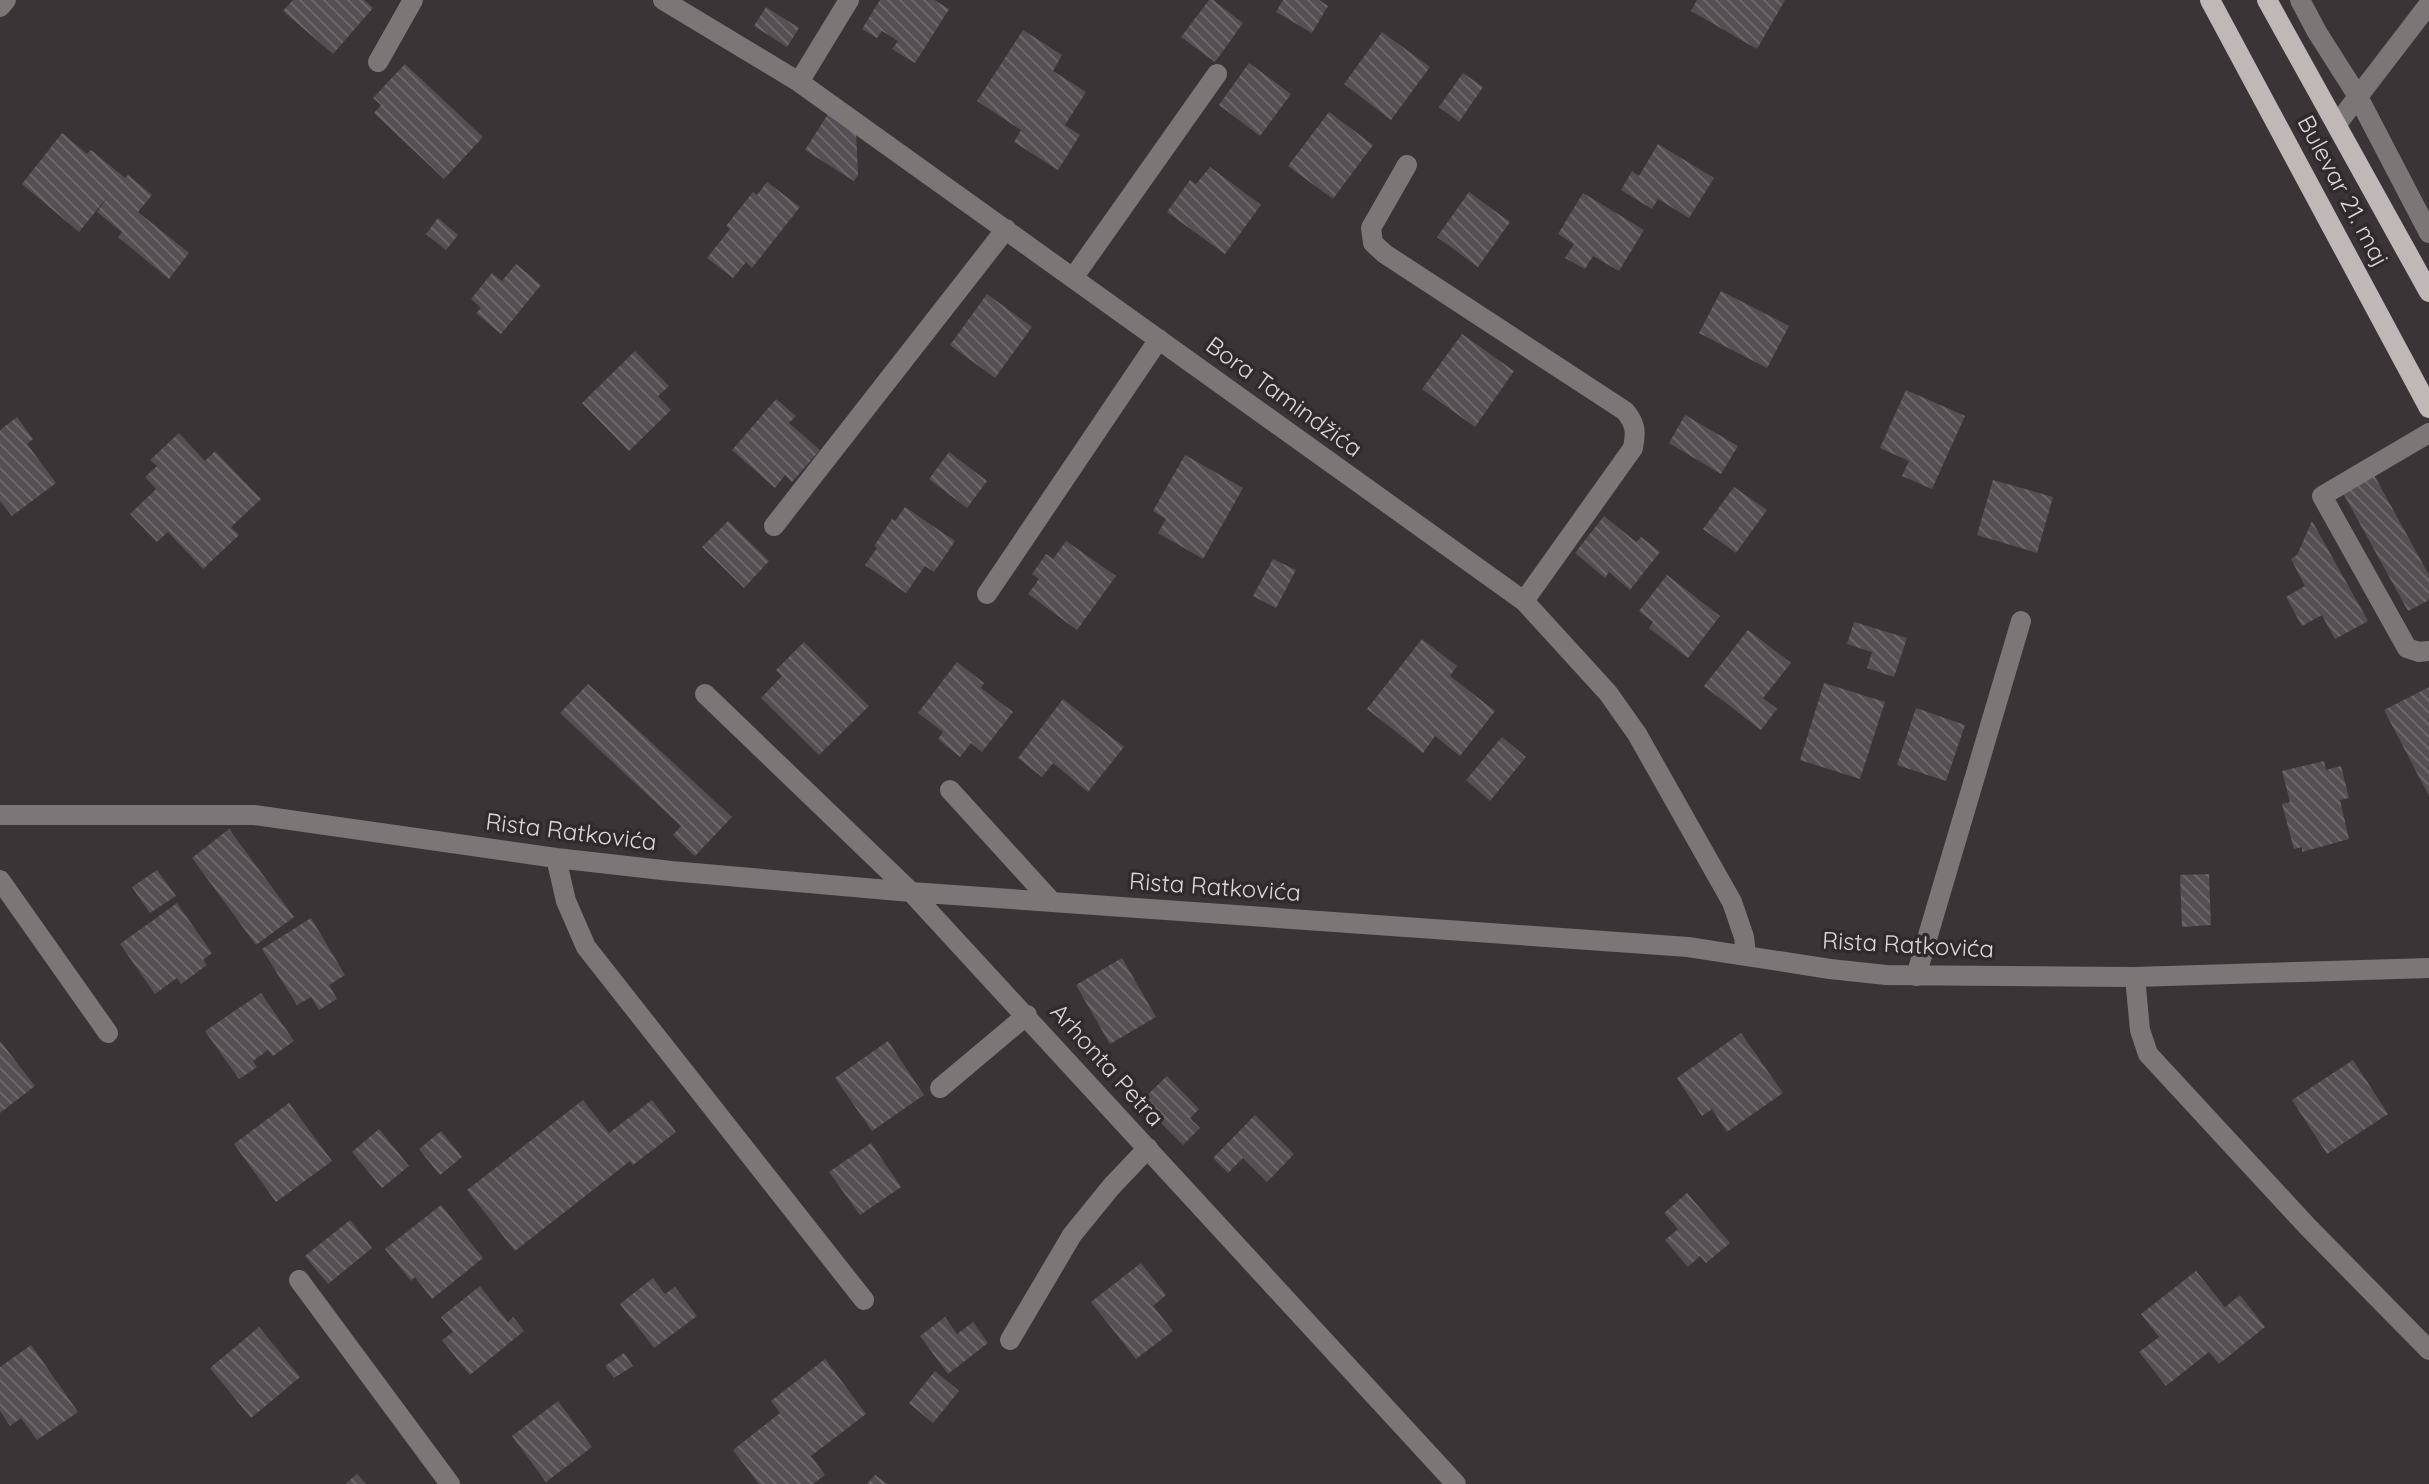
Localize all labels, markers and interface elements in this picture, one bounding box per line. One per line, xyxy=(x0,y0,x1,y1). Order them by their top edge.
street label: Bulevar 21. maj xyxy=(2291,110,2396,271)
street label: Bora Tamindžića xyxy=(1201,329,1369,463)
street label: Rista Ratkovića xyxy=(484,806,658,856)
street label: Rista Ratkovića xyxy=(1128,865,1302,907)
street label: Rista Ratkovića xyxy=(1821,925,1995,963)
street label: Arhonta Petra xyxy=(1045,997,1171,1132)

